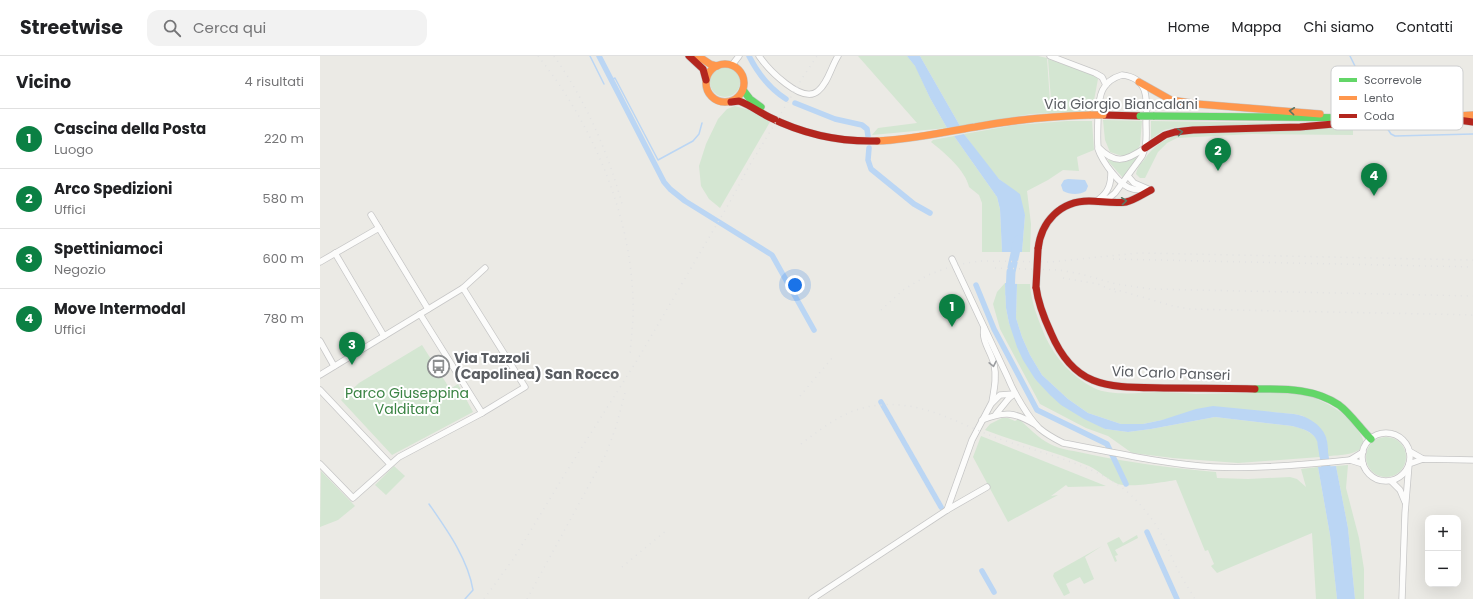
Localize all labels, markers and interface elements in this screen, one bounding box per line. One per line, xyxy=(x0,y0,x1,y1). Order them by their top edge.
search box xyxy=(147,10,427,46)
text: Streetwise xyxy=(20,14,123,41)
icon: search xyxy=(161,17,183,39)
text: Cerca qui xyxy=(193,17,266,38)
text: Home xyxy=(1168,17,1210,37)
text: Mappa xyxy=(1232,17,1282,37)
text: Chi siamo xyxy=(1304,17,1374,37)
text: Contatti xyxy=(1396,17,1453,37)
legend xyxy=(1331,66,1463,130)
text: Vicino xyxy=(16,70,71,94)
text: 4 risultati xyxy=(245,72,304,91)
text: Scorrevole xyxy=(1364,72,1422,88)
text: Lento xyxy=(1364,90,1394,106)
street label: Via Giorgio Biancalani xyxy=(1044,94,1198,114)
one-way arrow xyxy=(1289,107,1295,116)
text: Coda xyxy=(1364,108,1394,124)
text: Cascina della Posta xyxy=(54,118,206,139)
one-way arrow xyxy=(1177,128,1183,137)
text: 1 xyxy=(27,129,31,148)
text: 220 m xyxy=(264,129,304,148)
pin: 2 xyxy=(1205,138,1231,171)
text: Luogo xyxy=(54,140,93,159)
pin: 4 xyxy=(1361,163,1387,196)
text: Arco Spedizioni xyxy=(54,178,173,199)
text: 2 xyxy=(25,189,33,208)
text: 580 m xyxy=(263,189,304,208)
one-way arrow xyxy=(1121,197,1127,206)
text: Uffici xyxy=(54,200,86,219)
text: Spettiniamoci xyxy=(54,238,163,259)
text: 3 xyxy=(25,249,33,268)
text: 600 m xyxy=(263,249,304,268)
text: Negozio xyxy=(54,260,106,279)
your location xyxy=(785,275,805,295)
pin: 1 xyxy=(939,294,965,327)
text: Move Intermodal xyxy=(54,298,186,319)
text: 4 xyxy=(25,309,33,328)
text: 780 m xyxy=(264,309,304,328)
text: Uffici xyxy=(54,320,86,339)
pin: 3 xyxy=(339,332,365,365)
place label: Via Tazzoli (Capolinea) San Rocco xyxy=(454,348,619,384)
bus stop icon: Via Tazzoli (Capolinea) San Rocco xyxy=(425,353,451,379)
one-way arrow xyxy=(989,361,997,367)
street label: Via Carlo Panseri xyxy=(1111,361,1231,385)
park label: Parco Giuseppina Valditara xyxy=(345,383,469,419)
map controls xyxy=(1425,515,1461,587)
button: + xyxy=(1425,515,1461,551)
button: − xyxy=(1425,551,1461,587)

